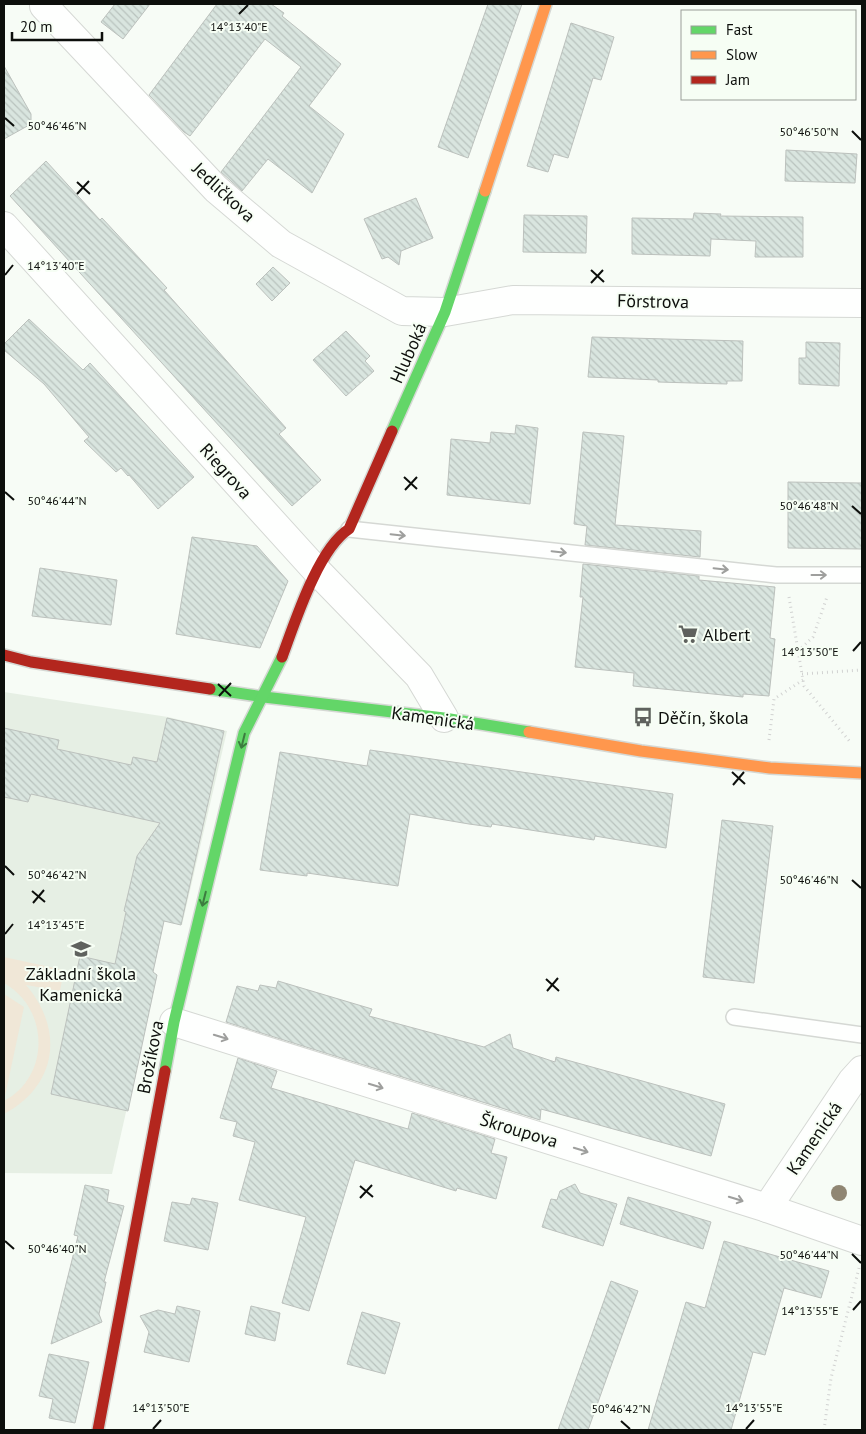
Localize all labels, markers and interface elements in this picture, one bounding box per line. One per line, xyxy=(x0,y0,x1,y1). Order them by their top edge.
scale bar xyxy=(12,10,102,42)
legend xyxy=(681,10,856,100)
text: 20 m xyxy=(20,17,53,36)
text: 14°13'40"E xyxy=(210,19,268,34)
text: Fast xyxy=(726,20,753,39)
text: Slow xyxy=(726,45,757,64)
text: Jam xyxy=(725,70,750,89)
text: 50°46'46"N xyxy=(27,118,87,133)
text: 50°46'50"N xyxy=(779,124,839,139)
street label: Jedličkova xyxy=(187,156,260,227)
text: 14°13'40"E xyxy=(27,258,85,273)
street label: Förstrova xyxy=(617,289,689,313)
street label: Hluboká xyxy=(384,319,432,387)
street label: Riegrova xyxy=(195,438,257,504)
text: 50°46'44"N xyxy=(27,493,87,508)
text: 50°46'48"N xyxy=(779,498,839,513)
one-way arrow xyxy=(389,530,405,540)
one-way arrow xyxy=(551,547,567,557)
one-way arrow xyxy=(712,564,728,574)
one-way arrow xyxy=(810,570,827,580)
supermarket icon: Albert xyxy=(677,623,699,645)
place label: Albert xyxy=(703,623,750,646)
text: 14°13'50"E xyxy=(781,644,839,659)
street label: Kamenická xyxy=(390,701,476,735)
bus stop icon: Děčín, škola xyxy=(632,706,654,728)
place label: Děčín, škola xyxy=(658,706,749,729)
one-way arrow xyxy=(237,732,247,748)
text: 50°46'42"N xyxy=(27,867,87,882)
text: 50°46'46"N xyxy=(779,872,839,887)
one-way arrow xyxy=(199,890,208,906)
text: 14°13'45"E xyxy=(27,917,85,932)
school or university icon: Základní škola Kamenická xyxy=(70,938,92,960)
place label: Základní škola Kamenická xyxy=(26,962,136,1006)
street label: Brožíkova xyxy=(132,1018,168,1096)
one-way arrow xyxy=(212,1032,228,1042)
one-way arrow xyxy=(367,1081,383,1091)
street label: Kamenická xyxy=(781,1097,847,1179)
street label: Škroupova xyxy=(477,1107,561,1153)
one-way arrow xyxy=(572,1146,588,1155)
one-way arrow xyxy=(728,1194,744,1204)
text: 50°46'40"N xyxy=(27,1241,87,1256)
text: 50°46'44"N xyxy=(779,1247,839,1262)
text: 14°13'55"E xyxy=(781,1303,839,1318)
text: 14°13'50"E xyxy=(132,1400,190,1415)
text: 14°13'55"E xyxy=(725,1400,783,1415)
text: 50°46'42"N xyxy=(591,1401,651,1416)

